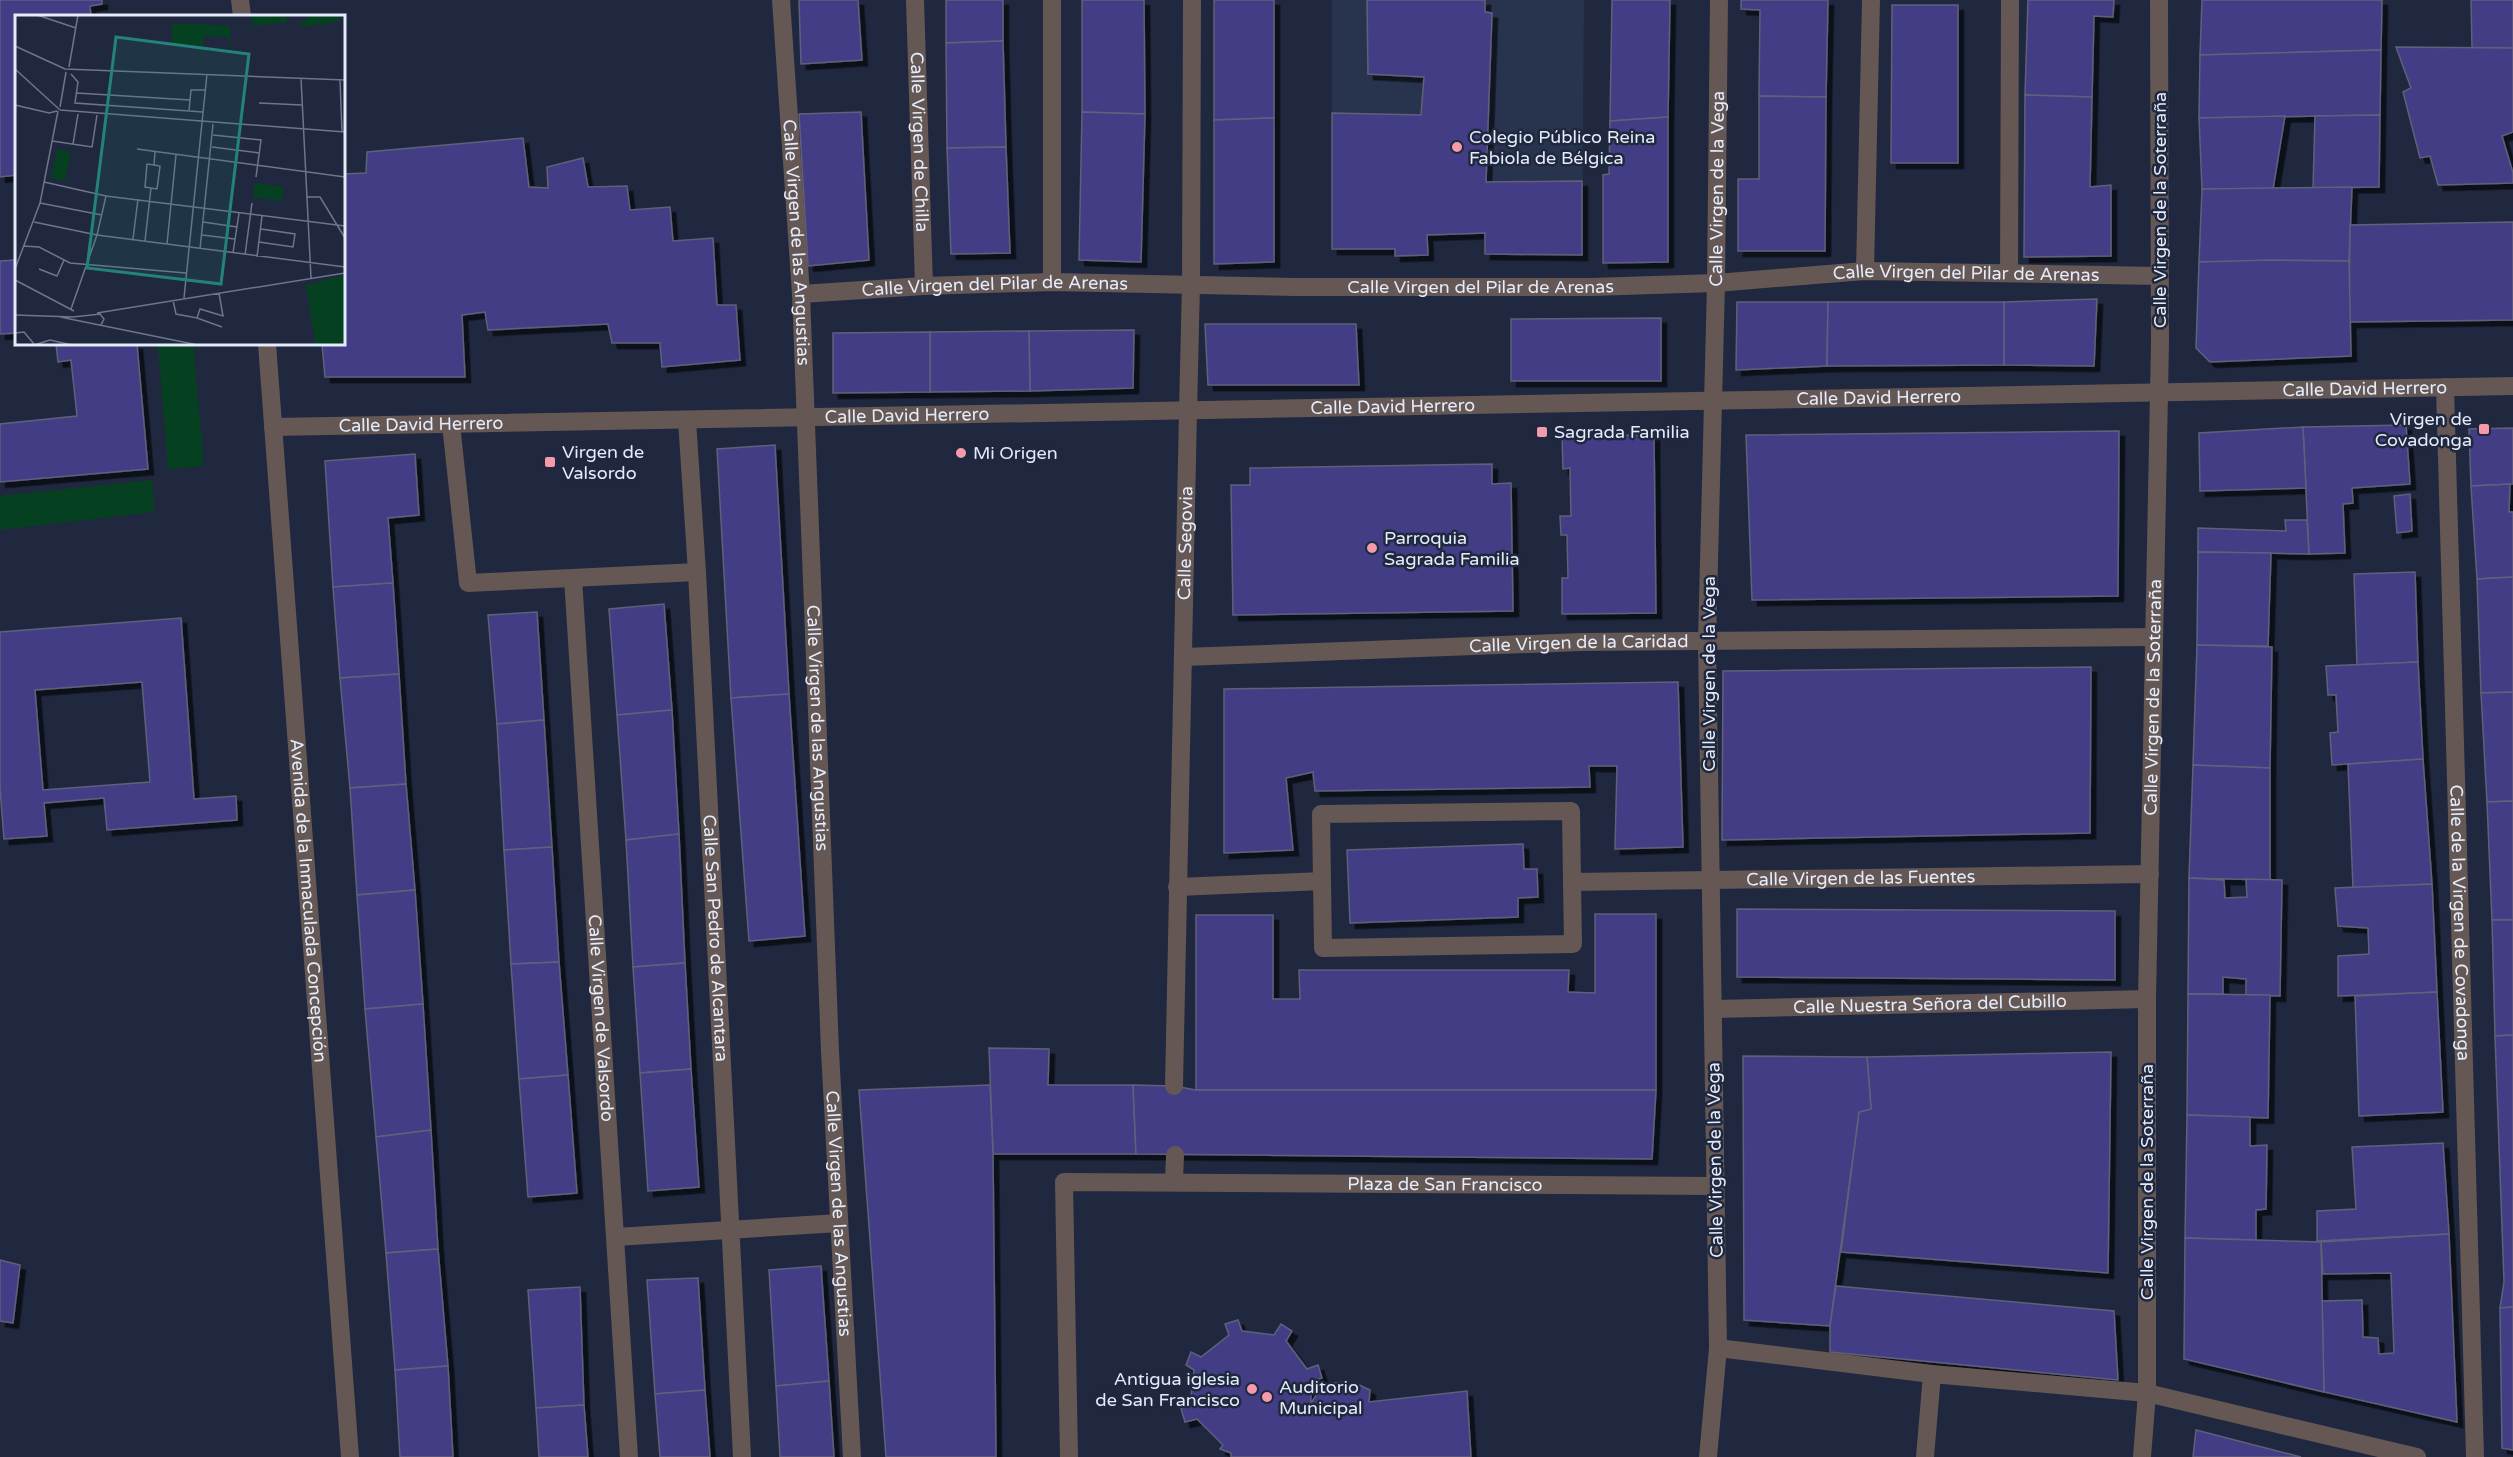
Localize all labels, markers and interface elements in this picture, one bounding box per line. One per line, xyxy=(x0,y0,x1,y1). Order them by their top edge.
inset map xyxy=(15,15,345,345)
street label: Calle Virgen de Chilla xyxy=(906,51,933,232)
street label: Calle Virgen de la Vega xyxy=(1705,91,1729,287)
street label: Calle Virgen de la Soterraña xyxy=(2149,92,2171,328)
street label: Calle Virgen de las Angustias xyxy=(778,119,815,366)
place label: Colegio Público Reina Fabiola de Bélgica xyxy=(1469,126,1655,169)
marker: Colegio Público Reina Fabiola de Bélgica xyxy=(1450,140,1464,154)
street label: Calle Virgen del Pilar de Arenas xyxy=(1832,260,2100,286)
street label: Calle Virgen del Pilar de Arenas xyxy=(861,271,1128,301)
street label: Calle Virgen del Pilar de Arenas xyxy=(1347,275,1614,298)
street label: Calle David Herrero xyxy=(2282,376,2447,401)
street label: Calle David Herrero xyxy=(1796,385,1961,410)
street label: Calle David Herrero xyxy=(1310,394,1475,419)
street label: Calle David Herrero xyxy=(824,403,990,428)
place label: Virgen de Covadonga xyxy=(2375,408,2472,451)
street label: Calle David Herrero xyxy=(338,412,504,437)
place label: Sagrada Familia xyxy=(1554,421,1690,443)
marker: Virgen de Covadonga xyxy=(2477,422,2491,436)
marker: Sagrada Familia xyxy=(1535,425,1549,439)
place label: Virgen de Valsordo xyxy=(562,441,644,484)
place label: Mi Origen xyxy=(973,442,1058,464)
marker: Mi Origen xyxy=(954,446,968,460)
marker: Virgen de Valsordo xyxy=(543,455,557,469)
street label: Calle Segovia xyxy=(1173,486,1197,600)
place label: Parroquia Sagrada Familia xyxy=(1384,527,1520,570)
marker: Parroquia Sagrada Familia xyxy=(1365,541,1379,555)
street label: Calle Virgen de la Vega xyxy=(1698,576,1720,772)
street label: Calle Virgen de la Soterraña xyxy=(2140,579,2166,816)
street label: Calle Virgen de las Angustias xyxy=(802,604,833,852)
street label: Calle Virgen de la Caridad xyxy=(1469,630,1689,657)
street label: Avenida de la Inmaculada Concepción xyxy=(285,738,332,1063)
street label: Calle de la Virgen de Covadonga xyxy=(2445,784,2475,1061)
street label: Calle San Pedro de Alcantara xyxy=(698,814,733,1062)
street label: Calle Virgen de las Fuentes xyxy=(1746,865,1976,891)
street label: Calle Virgen de Valsordo xyxy=(583,914,619,1123)
street label: Calle Nuestra Señora del Cubillo xyxy=(1793,990,2067,1018)
street label: Calle Virgen de la Vega xyxy=(1702,1062,1728,1258)
street label: Calle Virgen de la Soterraña xyxy=(2136,1064,2158,1300)
street label: Calle Virgen de las Angustias xyxy=(821,1090,856,1337)
street label: Plaza de San Francisco xyxy=(1347,1173,1543,1196)
place label: Antigua iglesia de San Francisco xyxy=(1095,1368,1240,1411)
place label: Auditorio Municipal xyxy=(1279,1376,1363,1419)
marker: Antigua iglesia de San Francisco xyxy=(1245,1382,1259,1396)
marker: Auditorio Municipal xyxy=(1260,1390,1274,1404)

